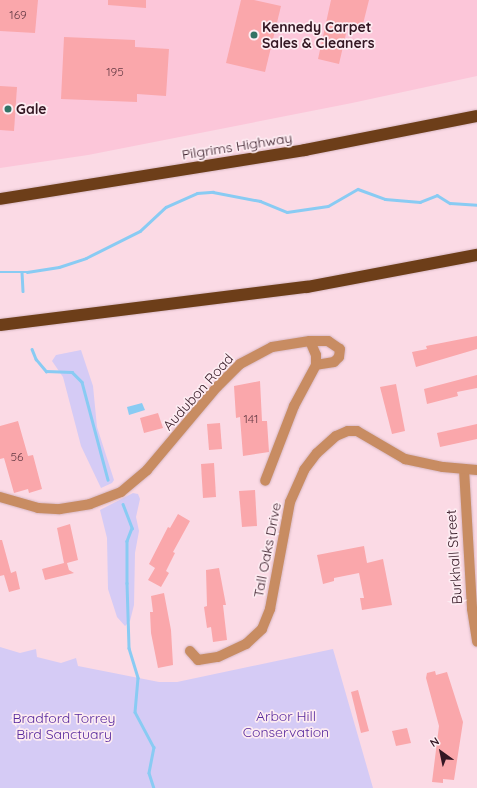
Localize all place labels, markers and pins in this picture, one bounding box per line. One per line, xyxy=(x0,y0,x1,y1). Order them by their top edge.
place label: Kennedy Carpet Sales & Cleaners xyxy=(262,19,375,52)
marker: Kennedy Carpet Sales & Cleaners xyxy=(249,30,259,40)
place label: Gale xyxy=(16,101,47,117)
marker: Gale xyxy=(3,104,13,114)

